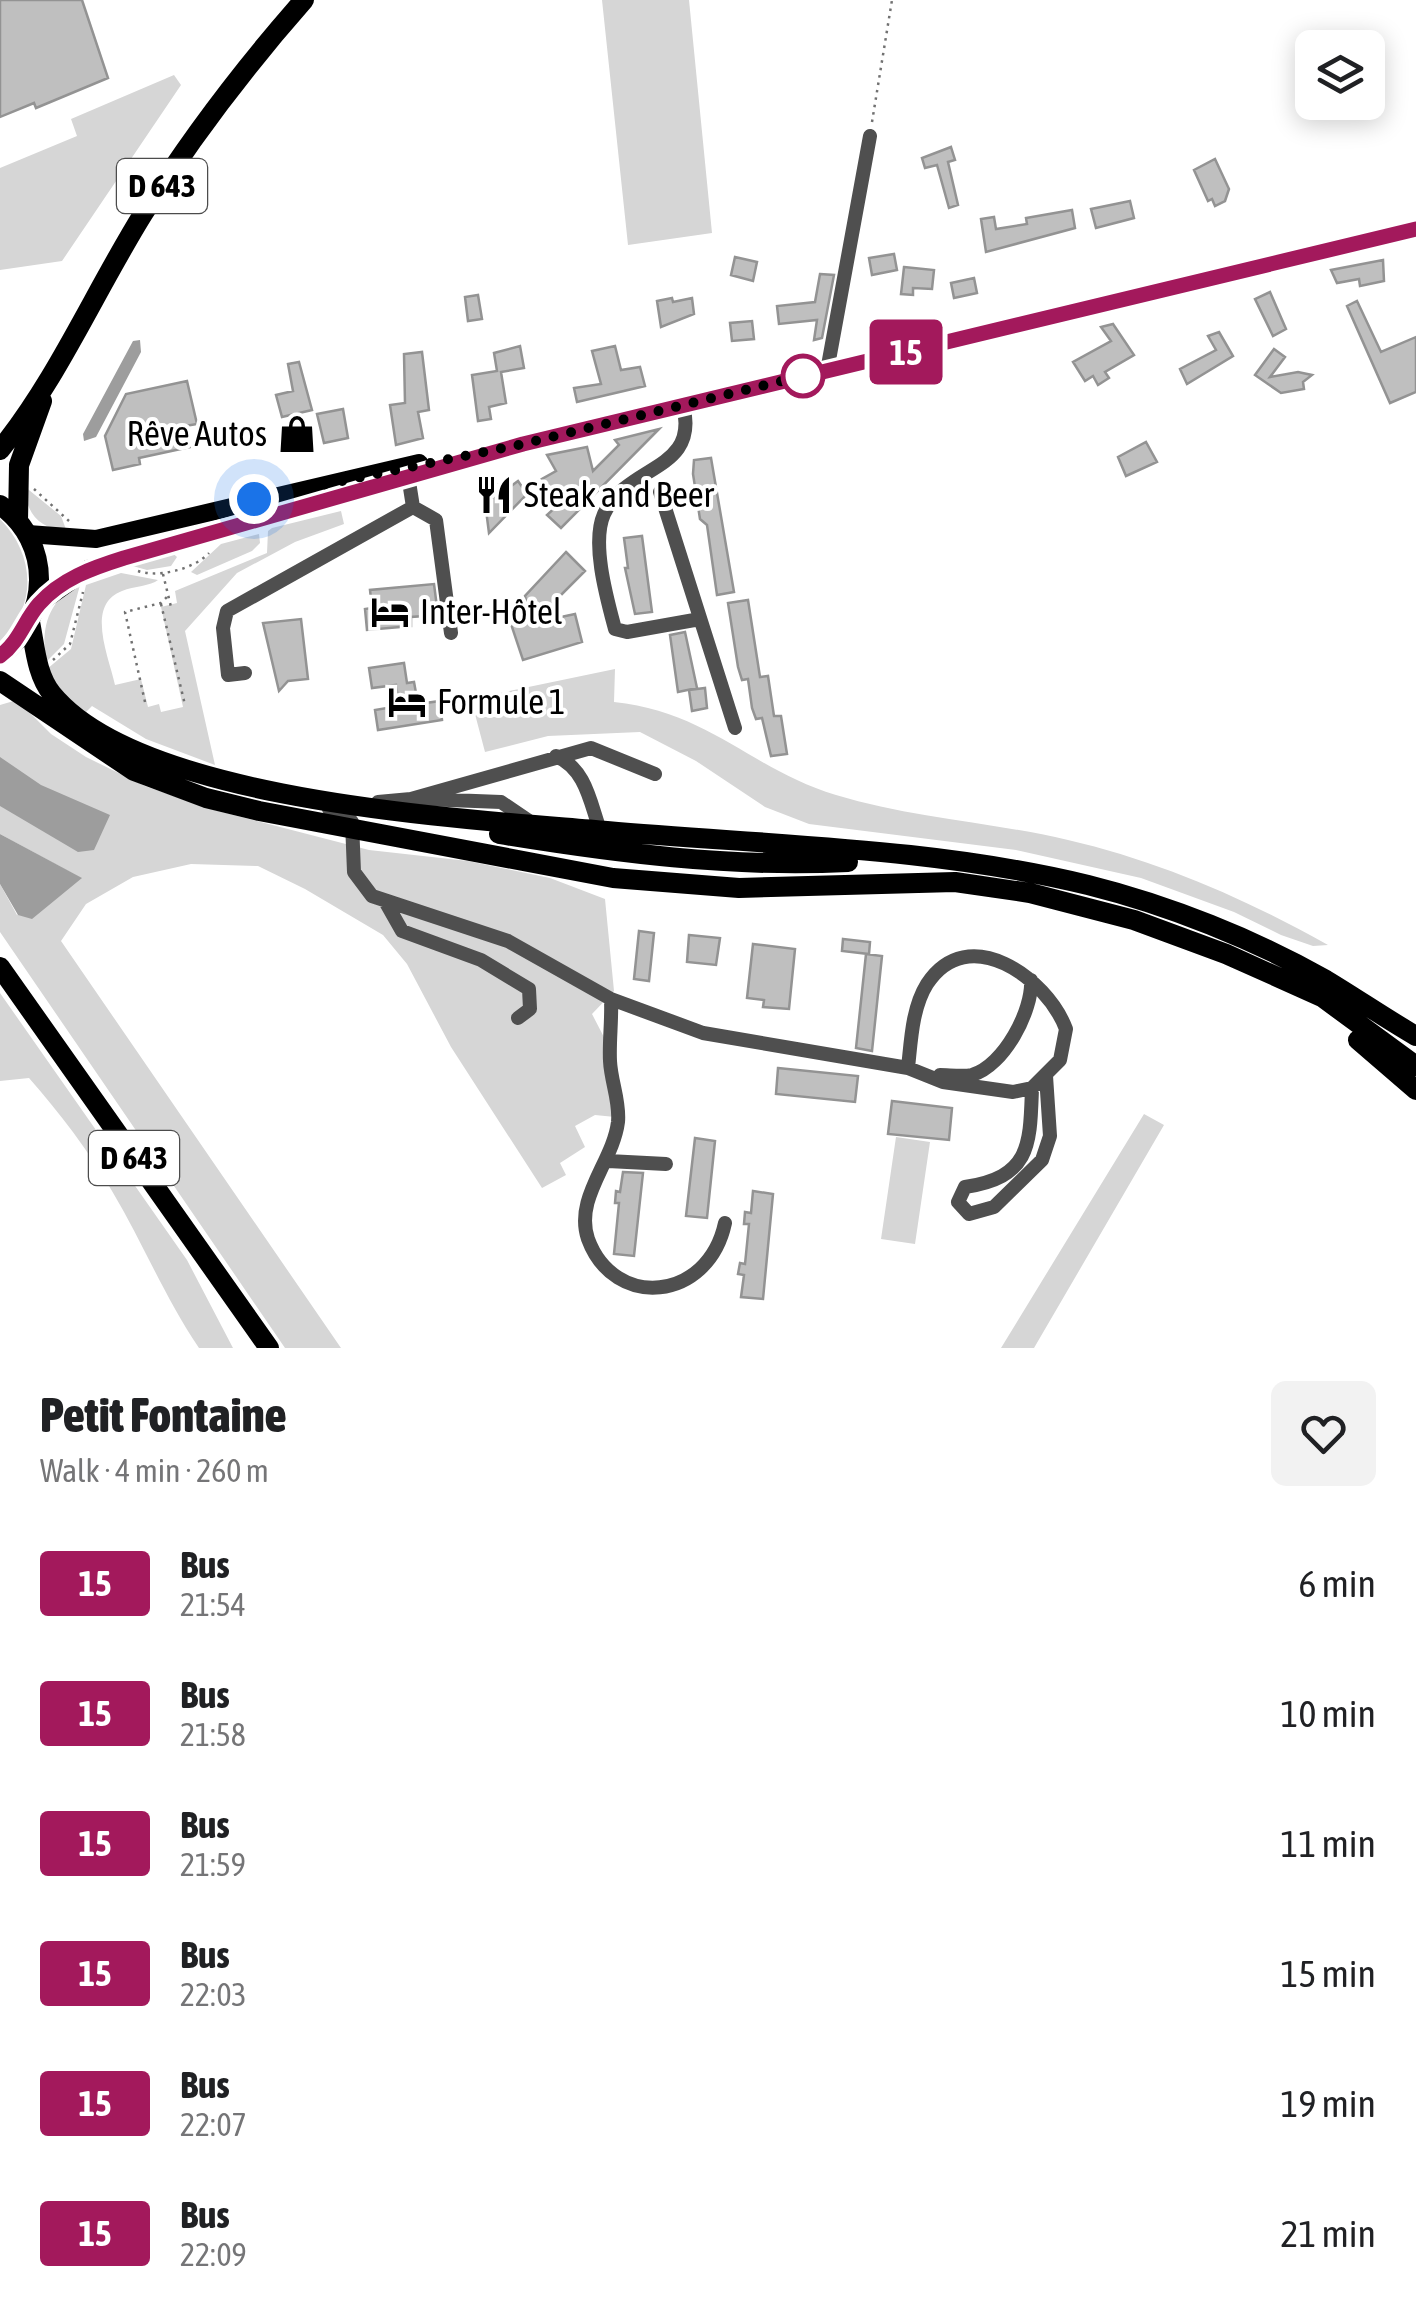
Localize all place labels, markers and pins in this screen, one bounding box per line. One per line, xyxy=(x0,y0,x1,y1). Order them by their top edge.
unlabelled marker xyxy=(782,355,824,397)
place label: Rêve Autos xyxy=(127,413,267,453)
shop icon: Rêve Autos xyxy=(276,413,318,455)
restaurant icon: Steak and Beer xyxy=(473,474,515,516)
place label: Steak and Beer xyxy=(524,474,715,514)
hotel icon: Inter-Hôtel xyxy=(369,591,411,633)
place label: Inter-Hôtel xyxy=(420,591,562,631)
hotel icon: Formule 1 xyxy=(386,681,428,723)
place label: Formule 1 xyxy=(437,681,565,721)

